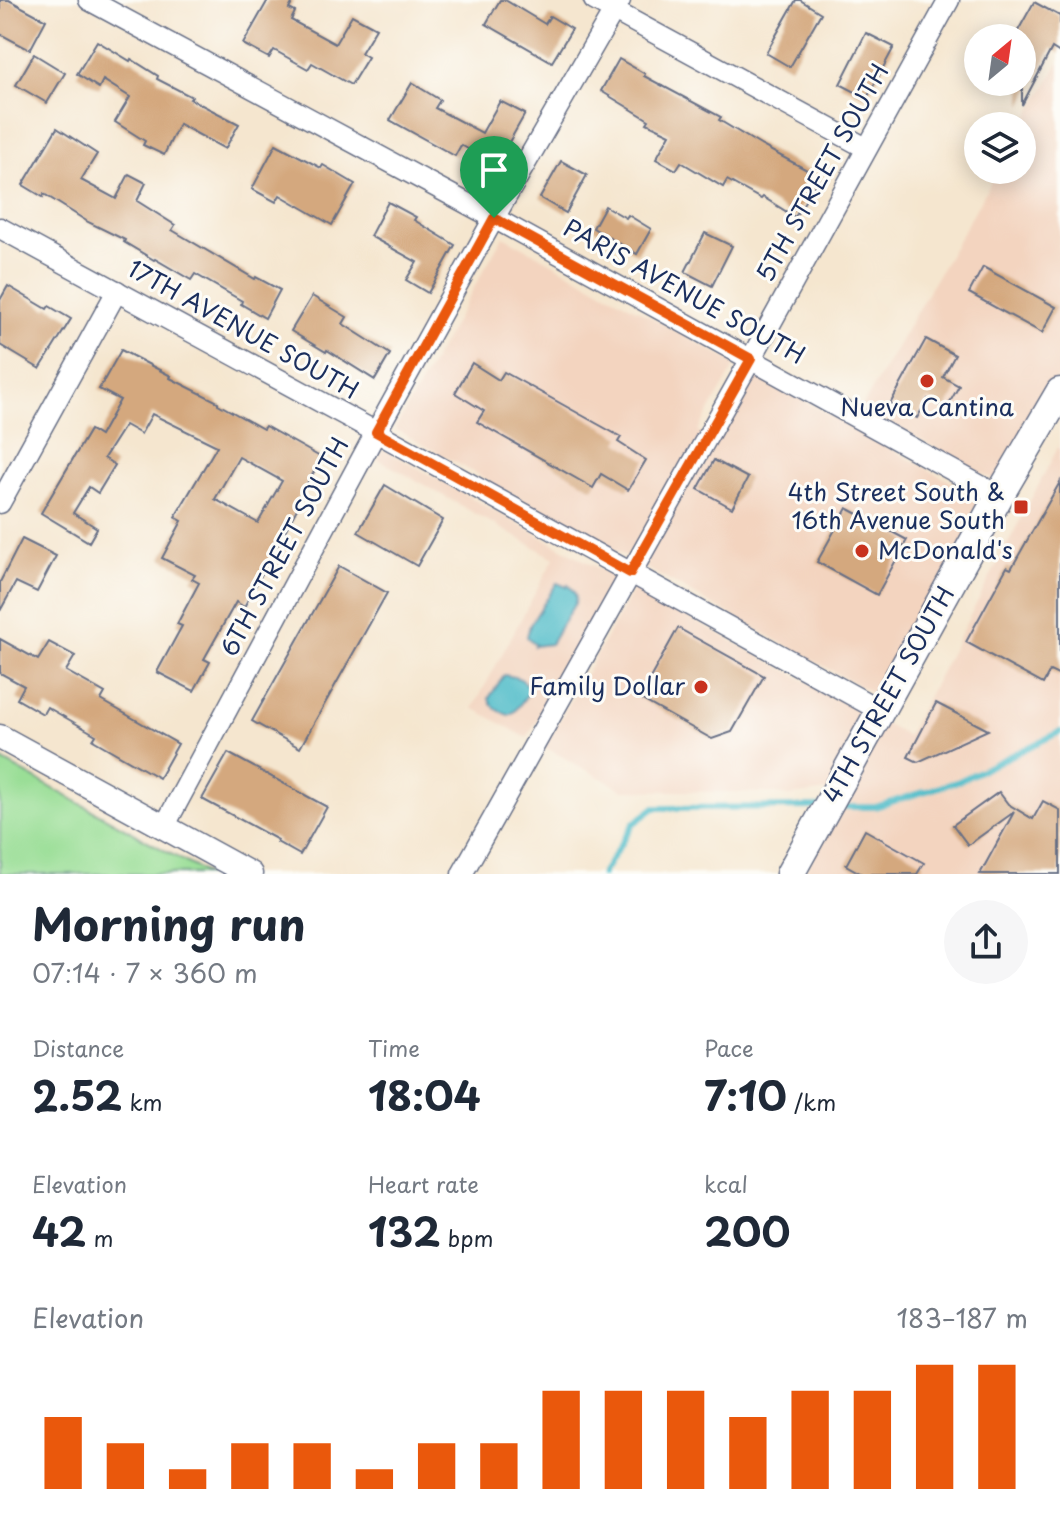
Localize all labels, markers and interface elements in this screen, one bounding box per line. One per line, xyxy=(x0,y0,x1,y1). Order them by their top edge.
north arrow xyxy=(964,24,1036,96)
map controls xyxy=(964,24,1036,184)
street label: 5TH STREET SOUTH xyxy=(746,56,896,288)
button: layers xyxy=(964,112,1036,184)
pin xyxy=(460,136,528,218)
icon: arrive xyxy=(472,148,516,192)
street label: PARIS AVENUE SOUTH xyxy=(558,209,812,372)
street label: 17TH AVENUE SOUTH xyxy=(122,250,366,407)
marker: Nueva Cantina xyxy=(918,372,936,390)
place label: Nueva Cantina xyxy=(840,388,1014,424)
street label: 6TH STREET SOUTH xyxy=(210,430,356,662)
place label: 4th Street South & 16th Avenue South xyxy=(788,473,1005,537)
marker: 4th Street South & 16th Avenue South xyxy=(1012,498,1030,516)
place label: McDonald's xyxy=(878,531,1013,567)
marker: McDonald's xyxy=(853,542,871,560)
street label: 4TH STREET SOUTH xyxy=(813,579,962,809)
place label: Family Dollar xyxy=(529,667,685,703)
marker: Family Dollar xyxy=(692,678,710,696)
text: Morning run xyxy=(32,890,306,956)
button: share xyxy=(944,900,1028,984)
text: 07:14 · 7 × 360 m xyxy=(32,953,258,992)
text: Distance xyxy=(32,1031,124,1064)
text: Time xyxy=(368,1031,420,1064)
text: Pace xyxy=(704,1031,754,1064)
text: 2.52 xyxy=(32,1064,122,1125)
text: 18:04 xyxy=(368,1064,481,1125)
text: 7:10 xyxy=(704,1064,787,1125)
text: km xyxy=(122,1085,163,1118)
text: /km xyxy=(787,1085,836,1118)
text: Elevation xyxy=(32,1167,127,1200)
text: Heart rate xyxy=(368,1167,479,1200)
text: kcal xyxy=(704,1167,748,1200)
text: 42 xyxy=(32,1200,86,1261)
text: 132 xyxy=(368,1200,441,1261)
text: 200 xyxy=(704,1200,790,1261)
text: m xyxy=(86,1221,113,1254)
text: bpm xyxy=(441,1221,493,1254)
text: Elevation xyxy=(32,1298,144,1337)
text: 183–187 m xyxy=(896,1298,1028,1337)

